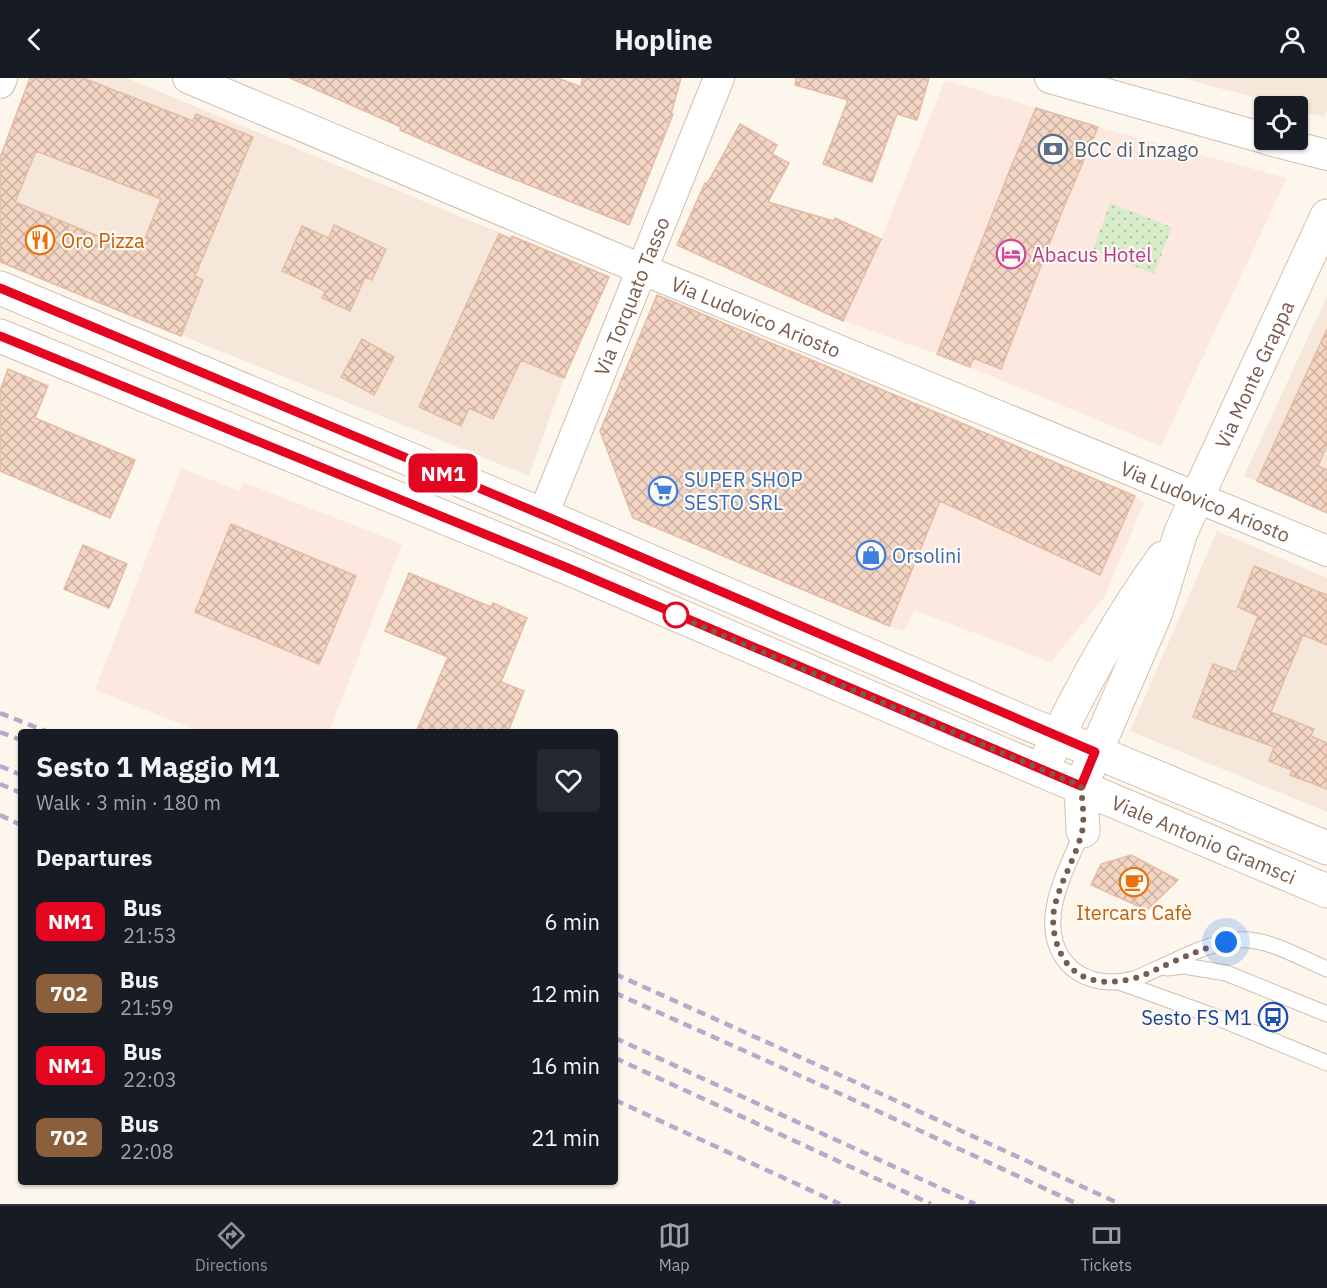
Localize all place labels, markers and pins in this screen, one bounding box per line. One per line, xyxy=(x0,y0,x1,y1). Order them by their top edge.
bank icon: BCC di Inzago xyxy=(1037,133,1069,165)
place label: BCC di Inzago xyxy=(1074,136,1199,163)
restaurant icon: Oro Pizza xyxy=(24,224,56,256)
place label: Oro Pizza xyxy=(61,227,145,254)
hotel icon: Abacus Hotel xyxy=(995,238,1027,270)
place label: Abacus Hotel xyxy=(1032,241,1152,268)
place label: SUPER SHOP SESTO SRL xyxy=(684,466,803,516)
supermarket icon: SUPER SHOP SESTO SRL xyxy=(647,475,679,507)
shop icon: Orsolini xyxy=(855,539,887,571)
place label: Orsolini xyxy=(892,542,961,569)
unlabelled marker xyxy=(663,602,689,628)
cafe icon: Itercars Cafè xyxy=(1118,866,1150,898)
place label: Itercars Cafè xyxy=(1076,899,1192,926)
bus stop icon: Sesto FS M1 xyxy=(1257,1001,1289,1033)
place label: Sesto FS M1 xyxy=(1141,1004,1252,1031)

